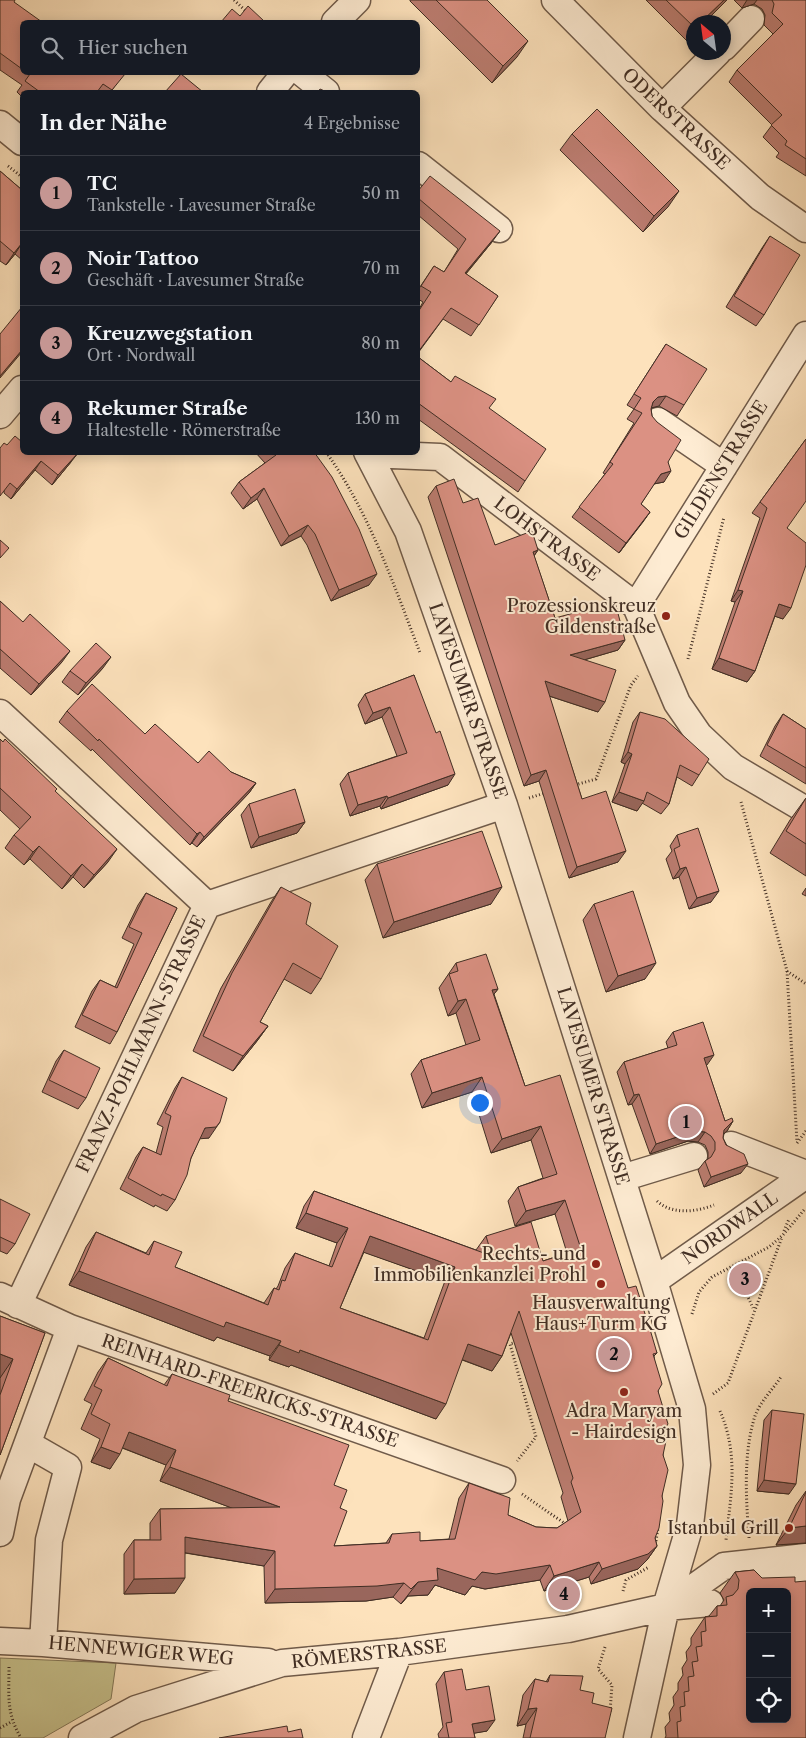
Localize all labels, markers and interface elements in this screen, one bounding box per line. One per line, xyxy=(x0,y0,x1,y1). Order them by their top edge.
north arrow xyxy=(686,15,731,60)
search box xyxy=(20,20,420,75)
icon: search xyxy=(38,34,66,62)
text: Hier suchen xyxy=(78,36,188,59)
street label: ODERSTRASSE xyxy=(617,63,735,175)
text: In der Nähe xyxy=(40,110,167,135)
text: 4 Ergebnisse xyxy=(304,113,400,133)
text: TC xyxy=(87,172,117,195)
text: 1 xyxy=(52,183,60,203)
text: 50 m xyxy=(362,183,400,203)
text: Tankstelle · Lavesumer Straße xyxy=(87,195,316,215)
text: Noir Tattoo xyxy=(87,247,199,270)
text: 2 xyxy=(51,258,61,278)
text: 70 m xyxy=(363,258,400,278)
text: Geschäft · Lavesumer Straße xyxy=(87,270,304,290)
text: Kreuzwegstation xyxy=(87,322,253,345)
text: 3 xyxy=(51,333,61,353)
text: 80 m xyxy=(361,333,400,353)
text: Ort · Nordwall xyxy=(87,345,195,365)
text: Rekumer Straße xyxy=(87,397,248,420)
street label: GILDENSTRASSE xyxy=(669,397,773,543)
text: 4 xyxy=(51,408,61,428)
text: 130 m xyxy=(355,408,400,428)
text: Haltestelle · Römerstraße xyxy=(87,420,281,440)
street label: LOHSTRASSE xyxy=(490,492,604,586)
place label: Prozessionskreuz Gildenstraße xyxy=(507,595,656,638)
street label: LAVESUMER STRASSE xyxy=(424,600,512,802)
marker: Prozessionskreuz Gildenstraße xyxy=(660,610,672,622)
street label: FRANZ-POHLMANN-STRASSE xyxy=(72,912,210,1176)
street label: LAVESUMER STRASSE xyxy=(552,984,634,1188)
your location xyxy=(467,1090,493,1116)
pin: 1 xyxy=(670,1103,702,1141)
street label: NORDWALL xyxy=(678,1187,782,1269)
place label: Rechts- und Immobilienkanzlei Prohl xyxy=(373,1243,586,1286)
marker: Rechts- und Immobilienkanzlei Prohl xyxy=(590,1258,602,1270)
pin: 3 xyxy=(729,1260,761,1298)
marker: Hausverwaltung Haus+Turm KG xyxy=(595,1278,607,1290)
place label: Hausverwaltung Haus+Turm KG xyxy=(532,1292,670,1335)
street label: REINHARD-FREERICKS-STRASSE xyxy=(99,1330,401,1452)
pin: 2 xyxy=(598,1335,630,1373)
marker: Adra Maryam - Hairdesign xyxy=(618,1386,630,1398)
place label: Adra Maryam - Hairdesign xyxy=(565,1400,682,1443)
place label: Istanbul Grill xyxy=(667,1517,779,1539)
marker: Istanbul Grill xyxy=(783,1522,795,1534)
pin: 4 xyxy=(548,1575,580,1613)
map controls xyxy=(746,1588,791,1723)
button: + xyxy=(746,1588,791,1633)
street label: HENNEWIGER WEG xyxy=(47,1632,235,1670)
button: − xyxy=(746,1633,791,1678)
street label: RÖMERSTRASSE xyxy=(290,1634,448,1673)
button: locate xyxy=(746,1678,791,1723)

